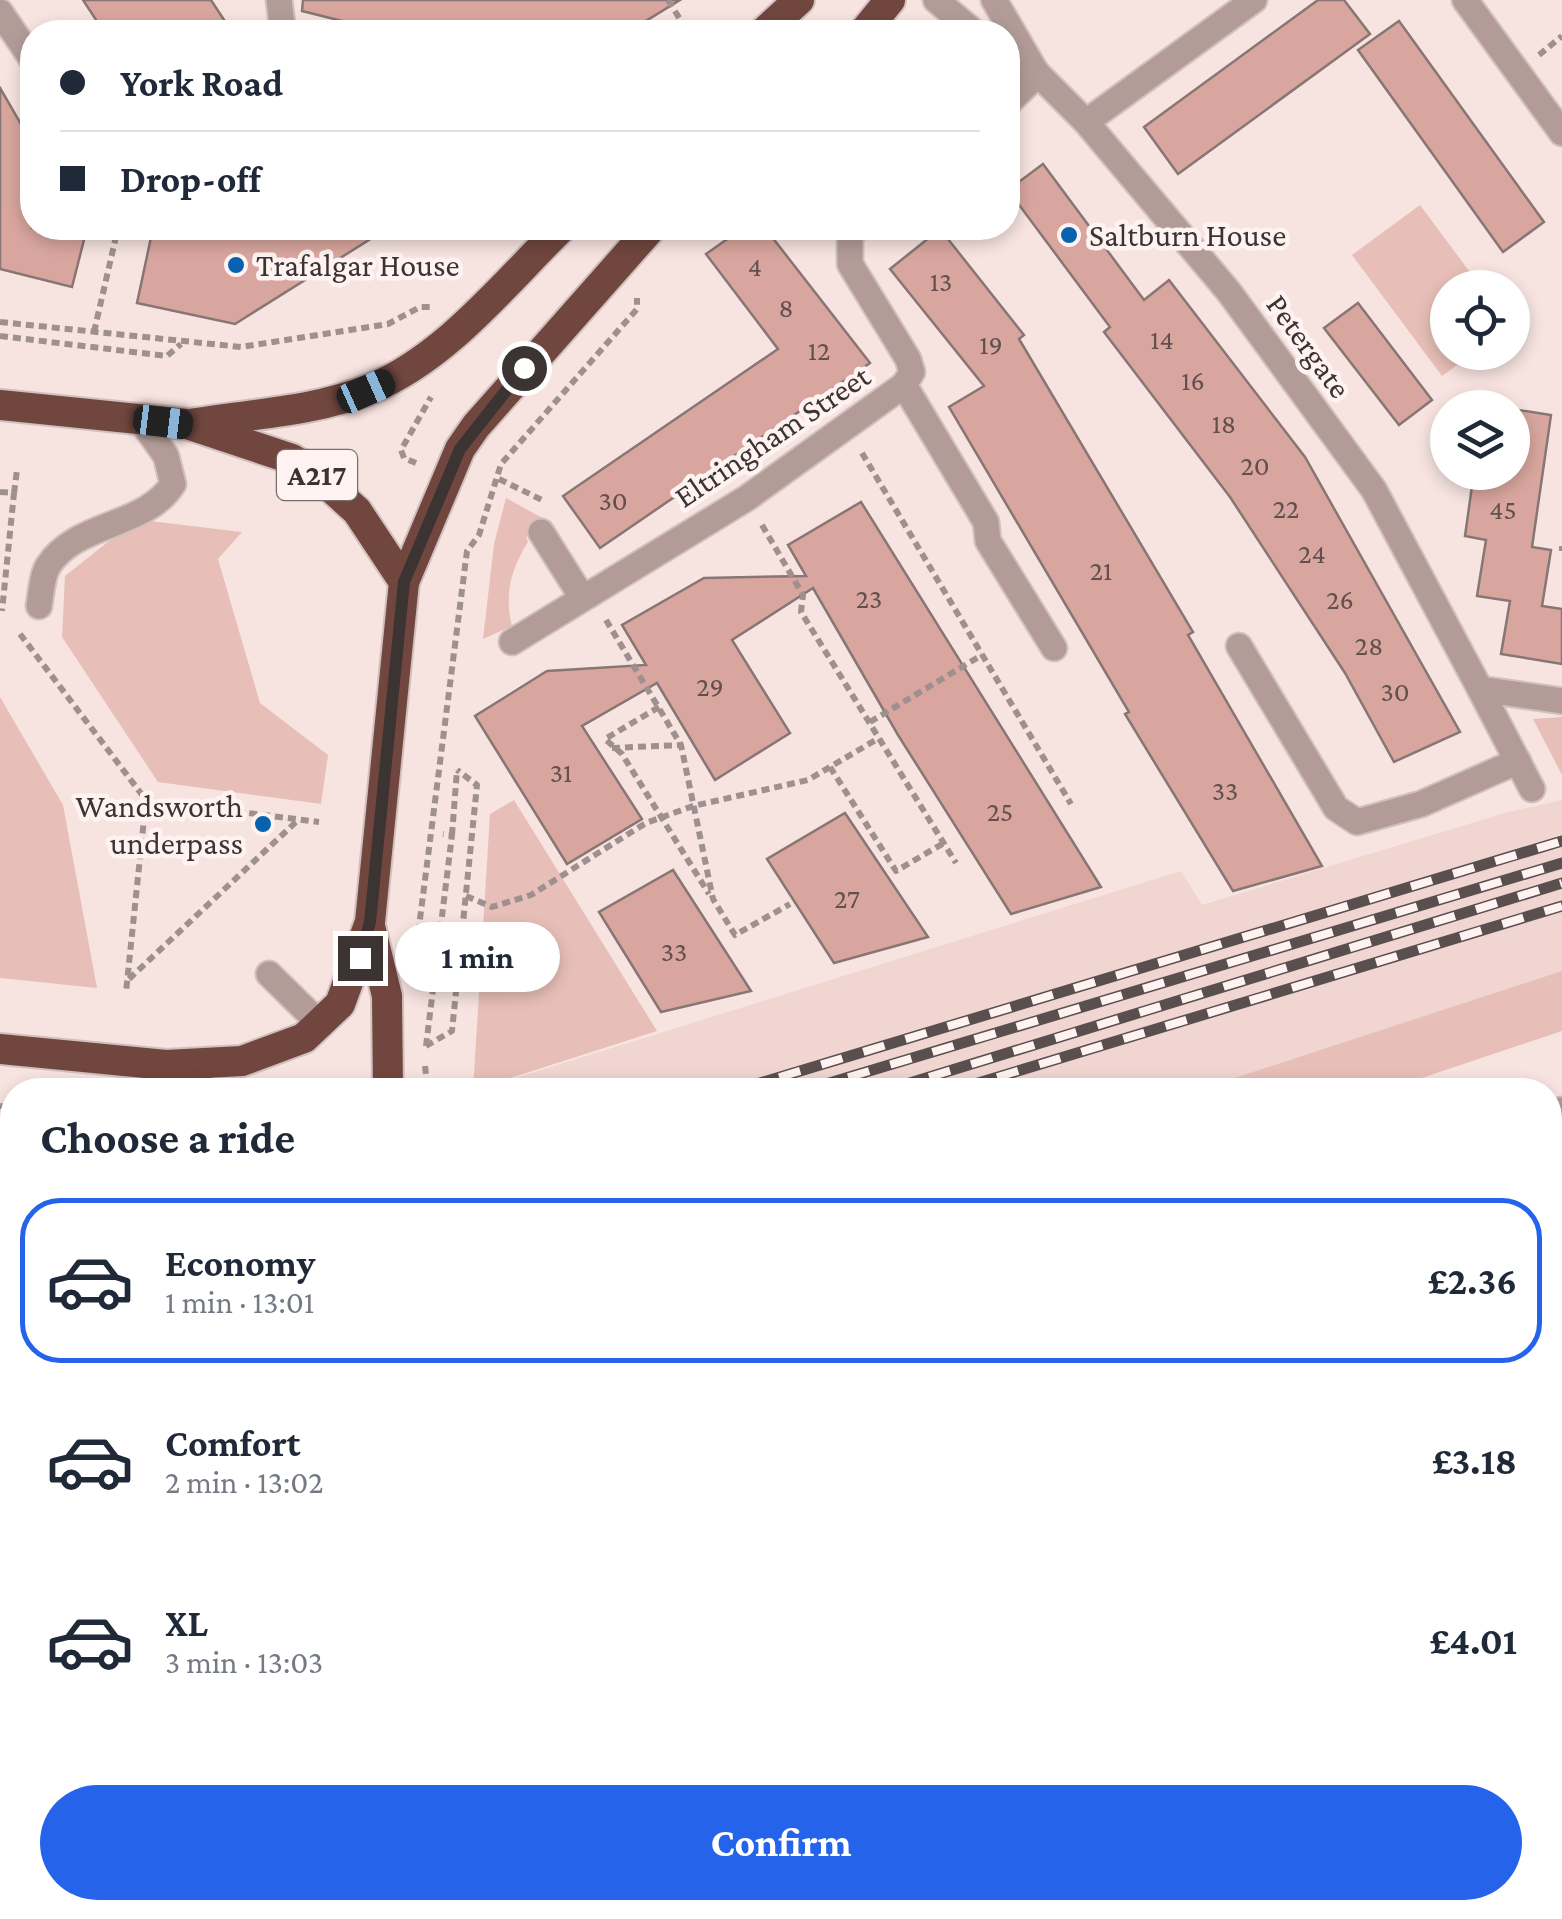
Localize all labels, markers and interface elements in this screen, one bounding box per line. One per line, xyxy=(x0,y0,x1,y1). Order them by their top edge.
text: York Road xyxy=(120,62,283,104)
text: Drop-off xyxy=(120,158,261,200)
place label: Saltburn House xyxy=(1089,217,1286,253)
marker: Saltburn House xyxy=(1058,224,1080,246)
place label: Trafalgar House xyxy=(256,247,460,283)
house number: 4 xyxy=(748,251,762,282)
marker: Trafalgar House xyxy=(225,254,247,276)
house number: 13 xyxy=(930,266,952,297)
map controls xyxy=(1430,270,1530,490)
button: locate xyxy=(1430,270,1530,370)
street label: Petergate xyxy=(1259,287,1359,405)
house number: 8 xyxy=(778,292,794,323)
house number: 14 xyxy=(1150,324,1174,355)
house number: 19 xyxy=(979,329,1003,360)
house number: 12 xyxy=(808,335,830,366)
route start xyxy=(502,346,547,391)
street label: Eltringham Street xyxy=(668,357,877,515)
car xyxy=(332,365,400,417)
house number: 16 xyxy=(1181,365,1205,396)
button: layers xyxy=(1430,390,1530,490)
car xyxy=(131,403,195,441)
house number: 18 xyxy=(1212,408,1236,439)
road number: A217 xyxy=(277,450,357,500)
house number: 20 xyxy=(1240,450,1270,481)
house number: 30 xyxy=(598,485,628,516)
house number: 22 xyxy=(1273,493,1299,524)
house number: 45 xyxy=(1489,494,1517,525)
house number: 24 xyxy=(1298,538,1326,569)
house number: 21 xyxy=(1090,555,1112,586)
house number: 23 xyxy=(856,583,882,614)
house number: 26 xyxy=(1326,584,1354,615)
house number: 28 xyxy=(1355,630,1383,661)
house number: 29 xyxy=(696,671,724,702)
house number: 30 xyxy=(1380,676,1410,707)
house number: 31 xyxy=(550,757,572,788)
house number: 33 xyxy=(1212,775,1238,806)
place label: Wandsworth underpass xyxy=(76,788,243,861)
house number: 25 xyxy=(987,796,1013,827)
marker: Wandsworth underpass xyxy=(252,813,274,835)
house number: 27 xyxy=(834,883,860,914)
callout: 1 min xyxy=(395,923,560,993)
route end xyxy=(338,936,383,981)
house number: 33 xyxy=(661,936,687,967)
text: 1 min xyxy=(441,939,514,975)
text: Choose a ride xyxy=(40,1113,295,1163)
icon: car xyxy=(45,1236,135,1326)
text: Economy xyxy=(165,1242,315,1284)
text: £2.36 xyxy=(1428,1260,1517,1302)
text: 1 min · 13:01 xyxy=(165,1284,314,1320)
icon: car xyxy=(45,1416,135,1506)
text: Comfort xyxy=(165,1422,301,1464)
text: £3.18 xyxy=(1432,1440,1517,1482)
text: 2 min · 13:02 xyxy=(165,1464,323,1500)
icon: car xyxy=(45,1596,135,1686)
text: XL xyxy=(165,1602,208,1644)
text: £4.01 xyxy=(1430,1620,1517,1662)
text: 3 min · 13:03 xyxy=(165,1644,323,1680)
button: Confirm xyxy=(40,1785,1522,1900)

